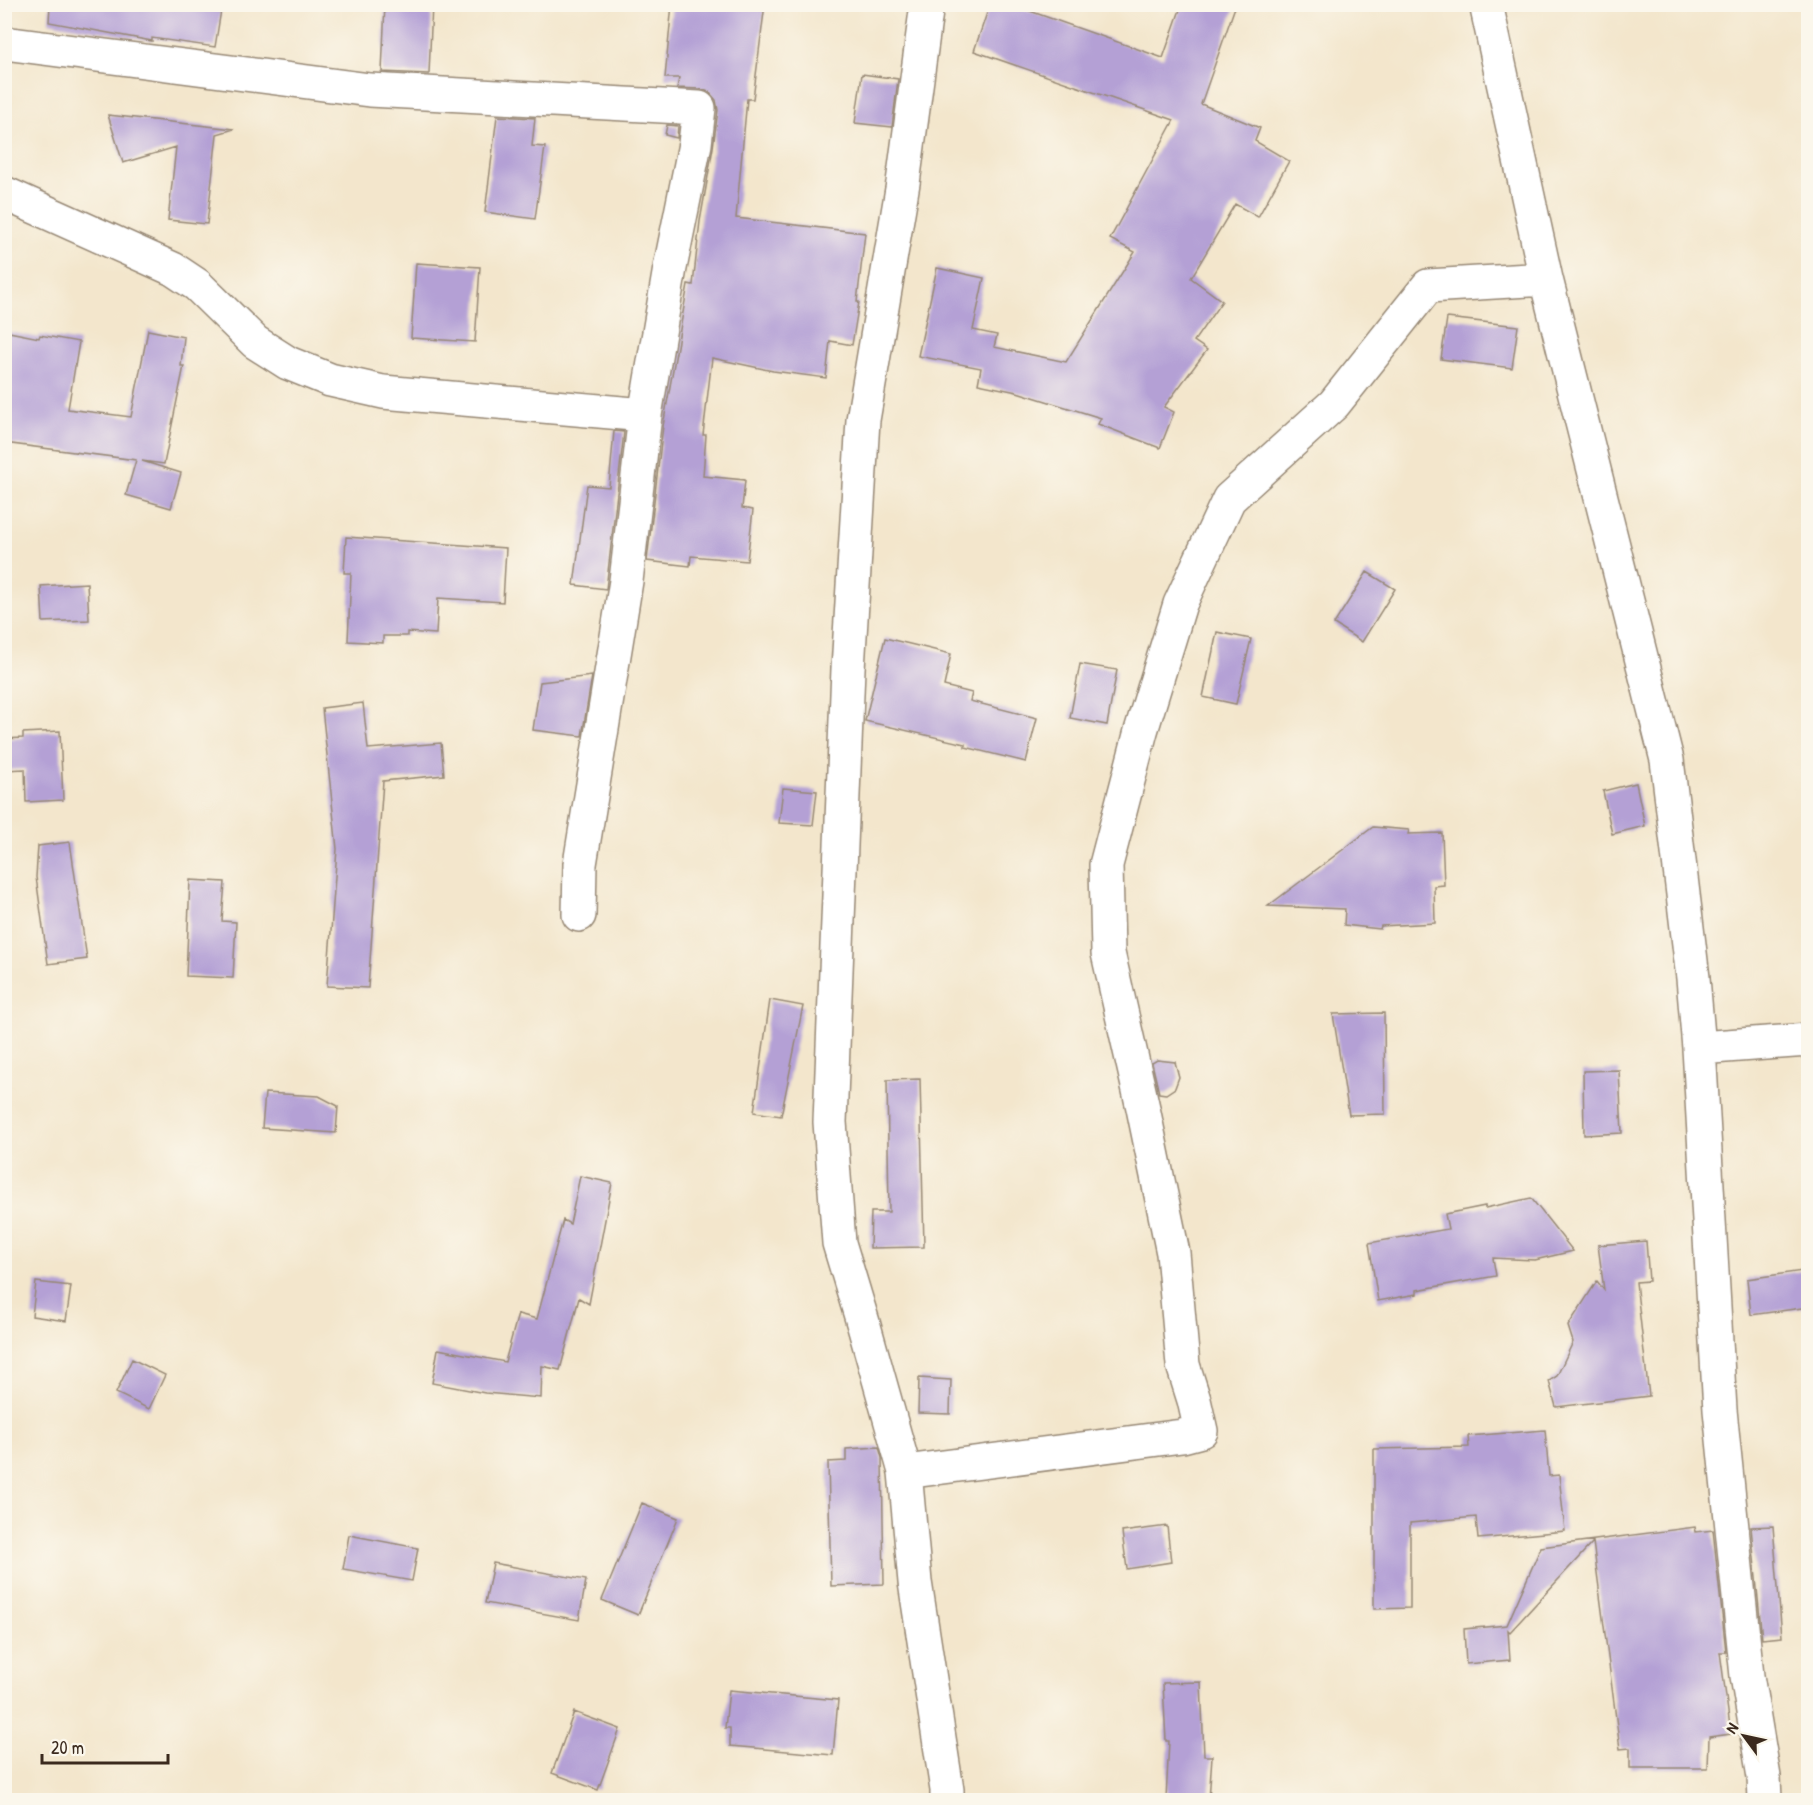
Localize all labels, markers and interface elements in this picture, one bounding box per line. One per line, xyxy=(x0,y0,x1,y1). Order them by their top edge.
north arrow xyxy=(1714,1706,1774,1766)
text: N xyxy=(1720,1718,1743,1737)
scale bar xyxy=(42,1727,168,1765)
text: 20 m xyxy=(51,1735,84,1760)

